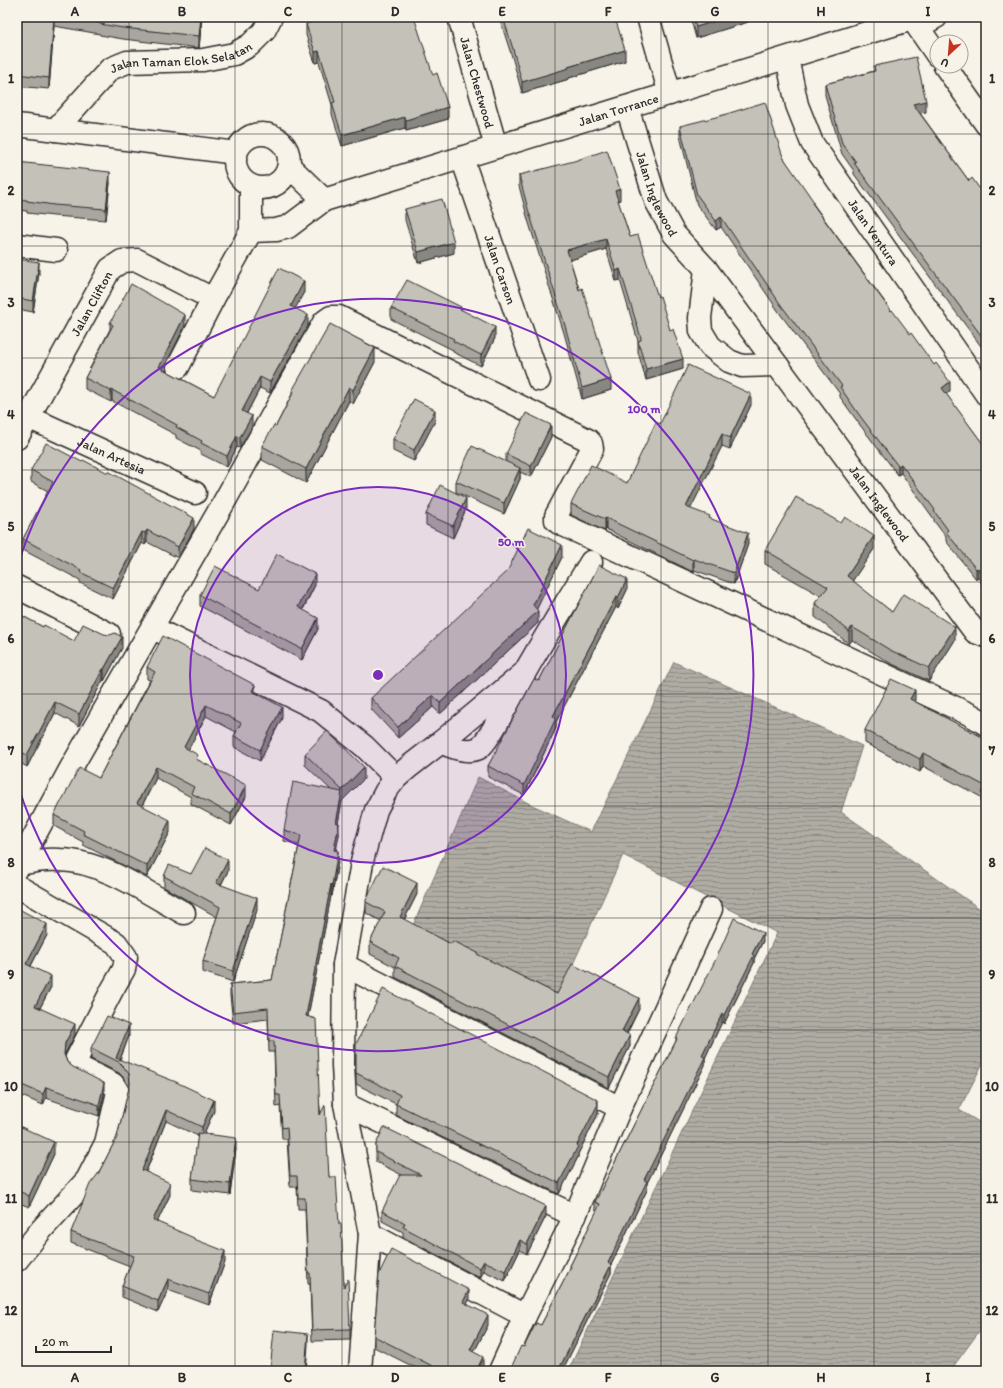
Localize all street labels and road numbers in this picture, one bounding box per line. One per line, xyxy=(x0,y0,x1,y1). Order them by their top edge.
street label: Jalan Chestwood xyxy=(457,35,497,130)
street label: Jalan Taman Elok Selatan xyxy=(108,38,255,76)
street label: Jalan Torrance xyxy=(577,90,660,129)
street label: Jalan Inglewood xyxy=(633,149,681,239)
street label: Jalan Ventura xyxy=(845,196,902,269)
street label: Jalan Carson xyxy=(481,233,519,306)
street label: Jalan Clifton xyxy=(68,268,116,338)
street label: Jalan Artesia xyxy=(75,434,148,478)
street label: Jalan Inglewood xyxy=(846,463,912,545)

